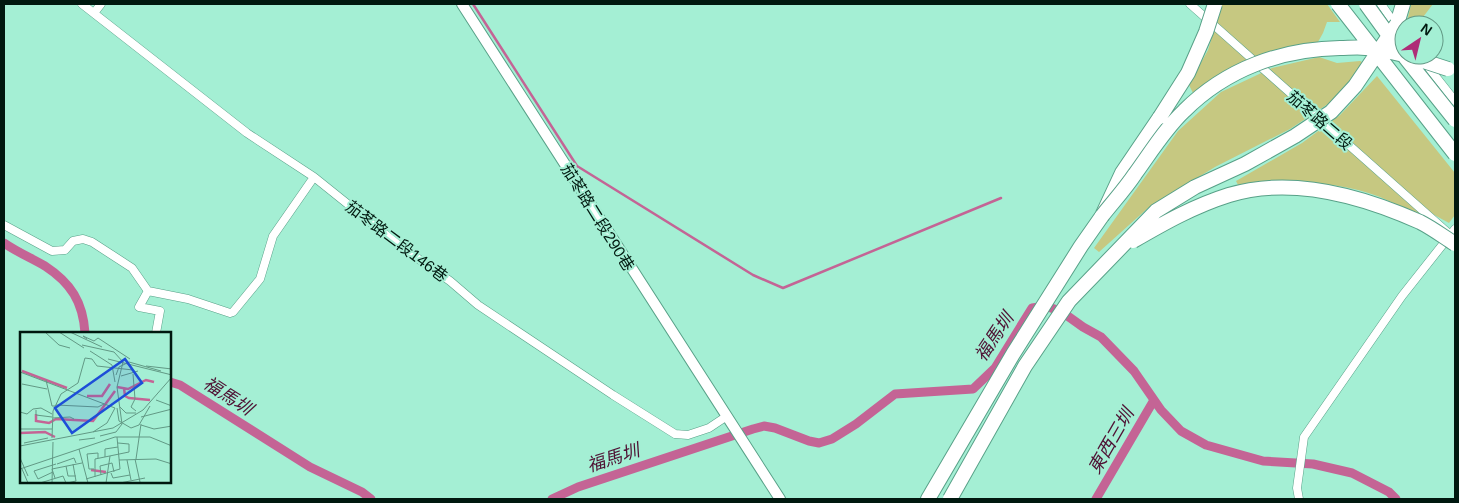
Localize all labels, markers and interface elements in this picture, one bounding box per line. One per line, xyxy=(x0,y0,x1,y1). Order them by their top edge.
north arrow xyxy=(1394,15,1444,65)
text: N xyxy=(1418,20,1435,39)
street label: 茄苳路二段 xyxy=(1284,88,1355,153)
street label: 茄苳路二段290巷 xyxy=(558,161,637,274)
street label: 茄苳路二段146巷 xyxy=(343,198,451,285)
water label: 福馬圳 xyxy=(971,307,1019,365)
inset map xyxy=(20,332,171,483)
water label: 福馬圳 xyxy=(200,373,259,421)
water label: 東西三圳 xyxy=(1084,402,1139,477)
water label: 福馬圳 xyxy=(584,439,645,476)

